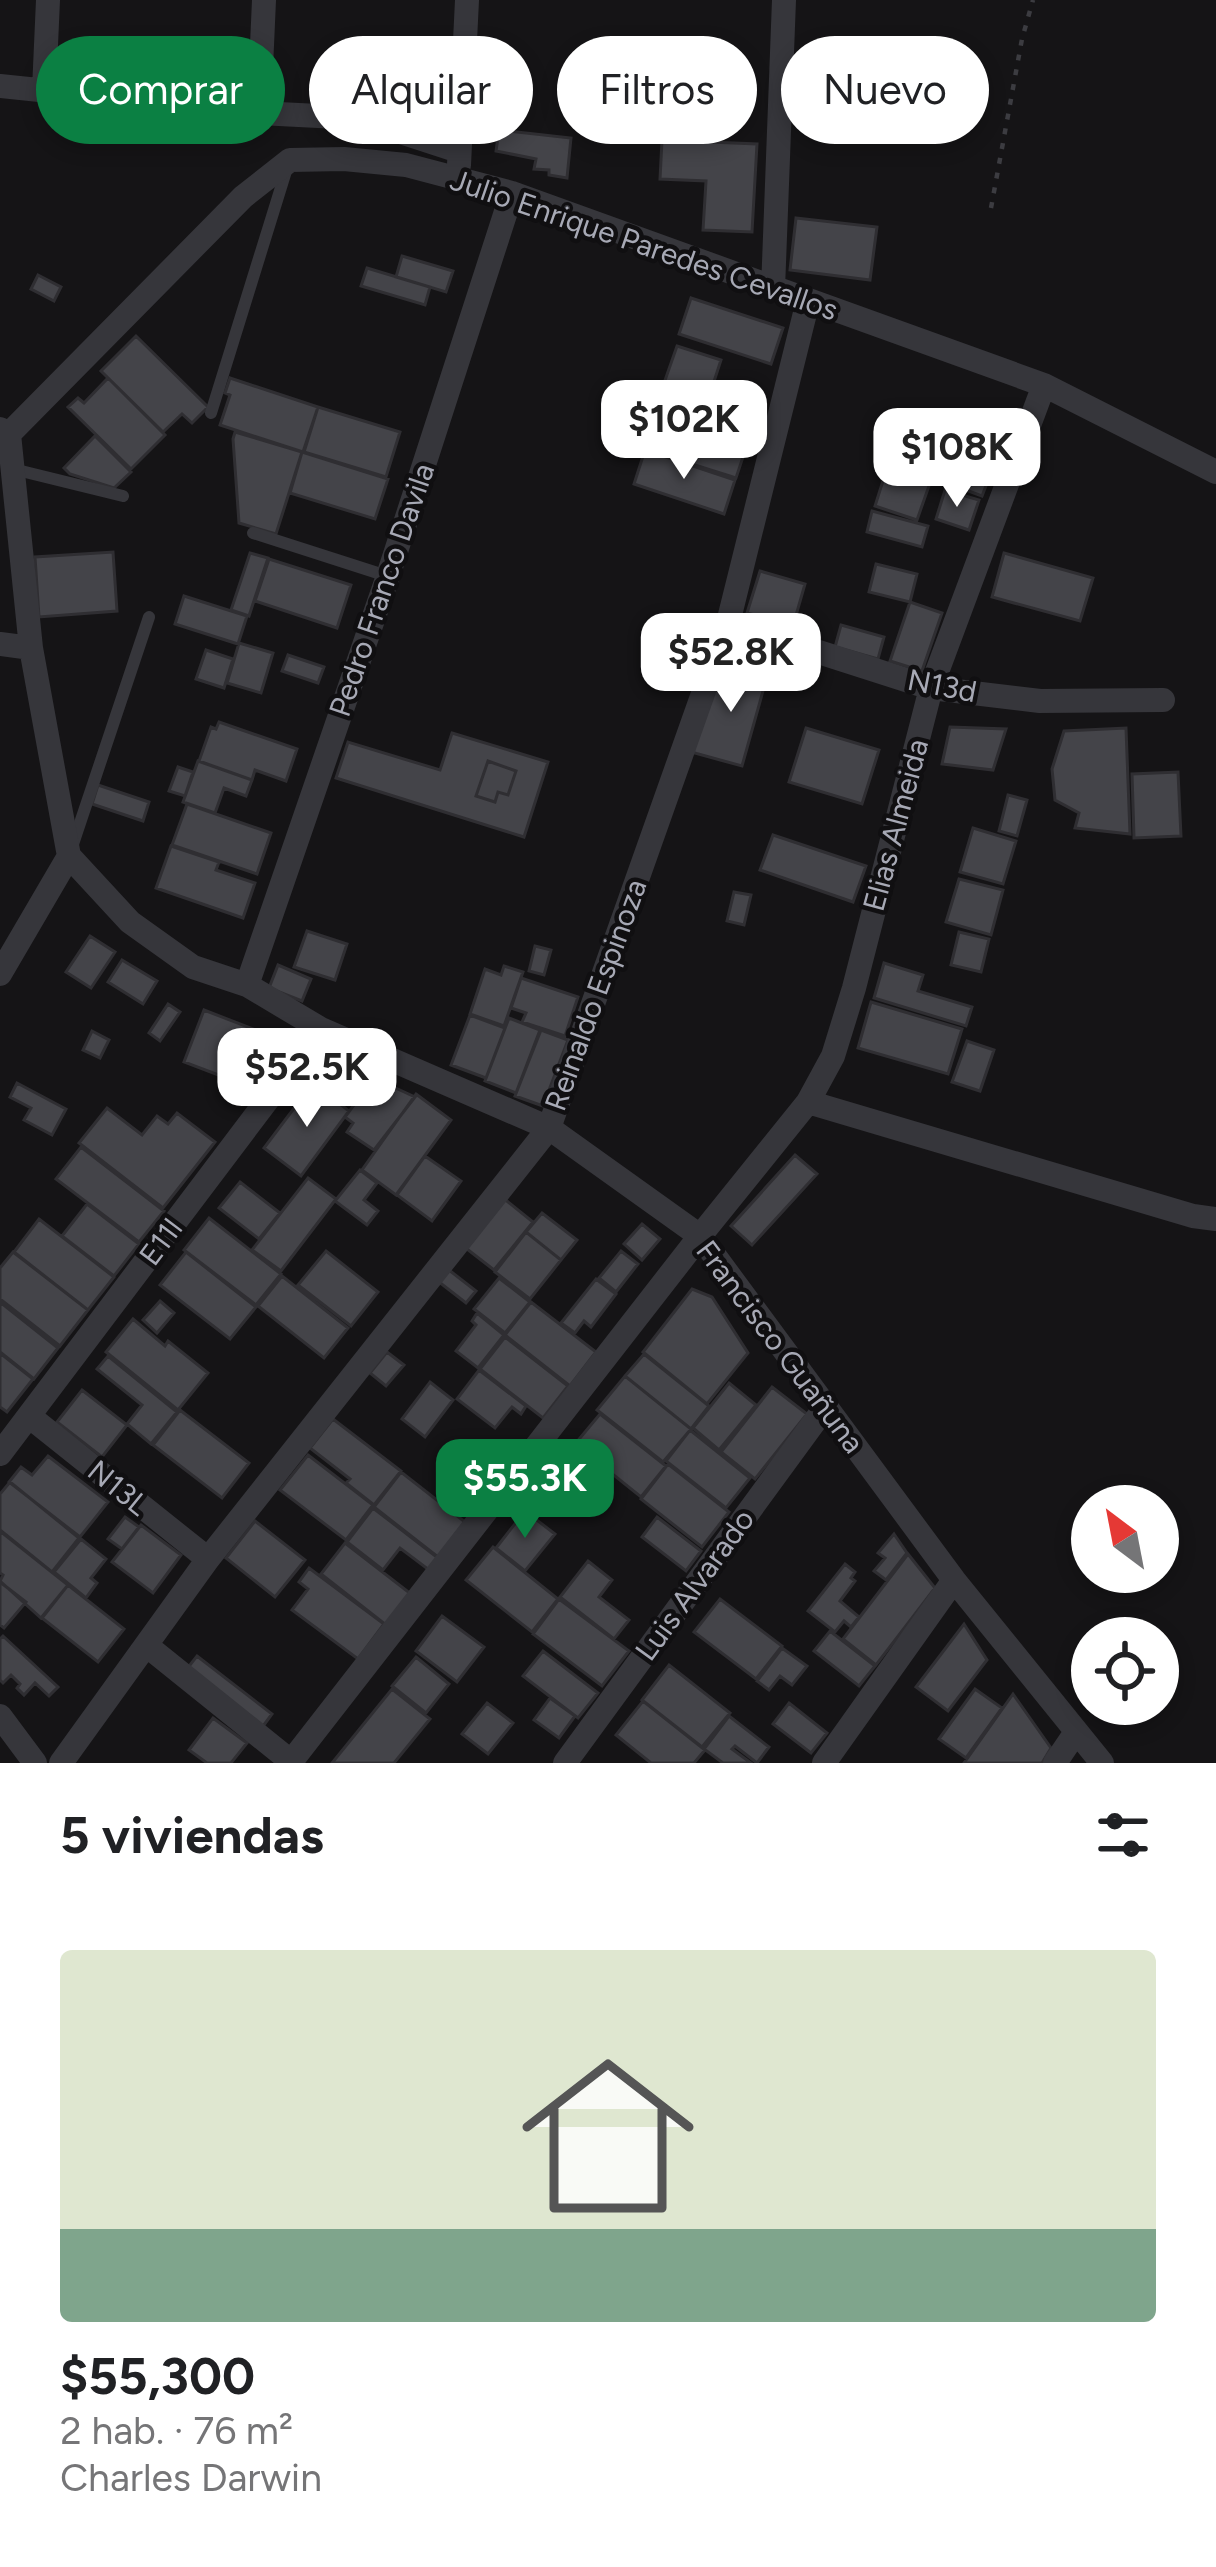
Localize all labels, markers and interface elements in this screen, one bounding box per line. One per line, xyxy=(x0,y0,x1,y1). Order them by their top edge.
chip: Comprar xyxy=(36,36,285,144)
chip: Alquilar xyxy=(309,36,533,144)
chip: Filtros xyxy=(557,36,757,144)
chip: Nuevo xyxy=(781,36,989,144)
street label: Julio Enrique Paredes Cevallos xyxy=(446,161,843,328)
pin: $102K xyxy=(600,380,768,482)
text: $102K xyxy=(628,395,740,442)
pin: $108K xyxy=(873,408,1041,510)
text: $108K xyxy=(900,423,1014,470)
street label: Pedro Franco Davila xyxy=(321,458,442,721)
pin: $52.8K xyxy=(633,613,829,715)
text: $52.8K xyxy=(668,628,794,675)
street label: N13d xyxy=(904,661,980,710)
street label: Elias Almeida xyxy=(855,735,936,915)
street label: Reinaldo Espinoza xyxy=(536,874,655,1116)
pin: $52.5K xyxy=(209,1028,405,1130)
text: $52.5K xyxy=(244,1043,370,1090)
street label: E11l xyxy=(131,1211,190,1272)
street label: Francisco Guañuna xyxy=(688,1233,872,1460)
pin: $55.3K xyxy=(427,1439,623,1541)
street label: N13L xyxy=(80,1452,157,1523)
text: $55.3K xyxy=(463,1454,587,1501)
north arrow xyxy=(1071,1485,1179,1593)
map controls xyxy=(1071,1485,1179,1725)
street label: Luis Alvarado xyxy=(627,1502,762,1668)
button: locate xyxy=(1071,1617,1179,1725)
icon: filters xyxy=(1090,1802,1156,1868)
text: 5 viviendas xyxy=(60,1805,324,1866)
icon: home xyxy=(500,2028,716,2244)
text: $55,300 xyxy=(60,2346,255,2407)
text: 2 hab. · 76 m² xyxy=(60,2407,293,2454)
text: Charles Darwin xyxy=(60,2454,322,2501)

